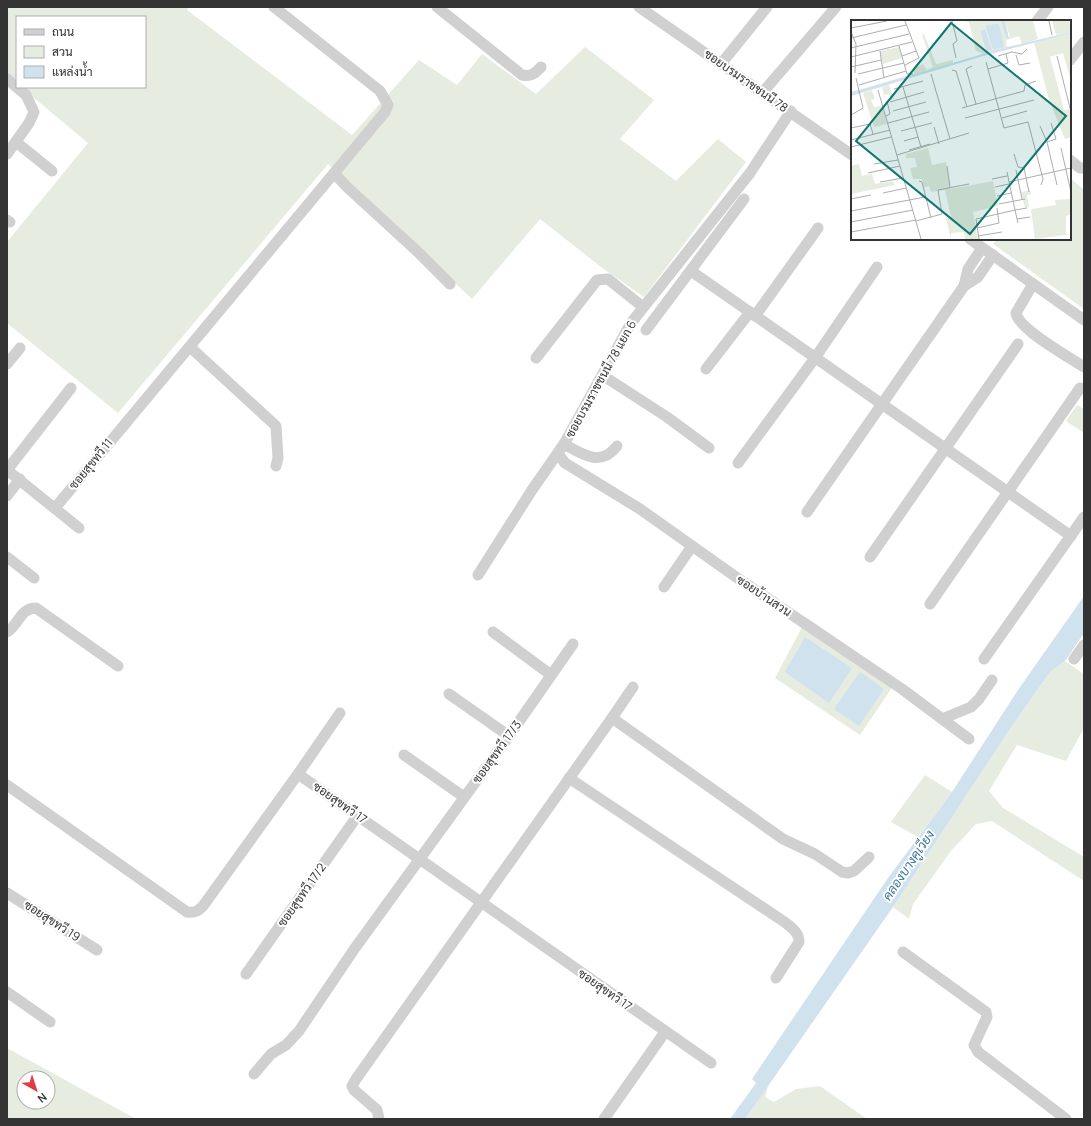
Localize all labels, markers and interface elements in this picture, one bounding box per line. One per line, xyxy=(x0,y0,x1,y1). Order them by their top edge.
legend xyxy=(16,16,146,88)
inset map xyxy=(851,20,1071,240)
text: ถนน xyxy=(52,23,75,40)
text: สวน xyxy=(52,43,73,60)
street label: ซอยบรมราชชนนี 78 xyxy=(701,45,792,116)
text: แหล่งน้ำ xyxy=(52,61,92,80)
street label: ซอยบรมราชชนนี 78 แยก 6 xyxy=(561,317,640,441)
street label: ซอยสุขทวี 11 xyxy=(65,435,117,493)
street label: ซอยบ้านสวน xyxy=(733,571,796,621)
street label: ซอยสุขทวี 17/3 xyxy=(468,717,526,787)
street label: ซอยสุขทวี 17 xyxy=(309,778,371,828)
water label: คลองบางคูเวียง xyxy=(878,826,939,904)
street label: ซอยสุขทวี 17/2 xyxy=(273,859,331,930)
street label: ซอยสุขทวี 19 xyxy=(20,896,84,946)
street label: ซอยสุขทวี 17 xyxy=(574,965,636,1015)
north arrow xyxy=(16,1070,56,1110)
text: N xyxy=(35,1090,50,1107)

